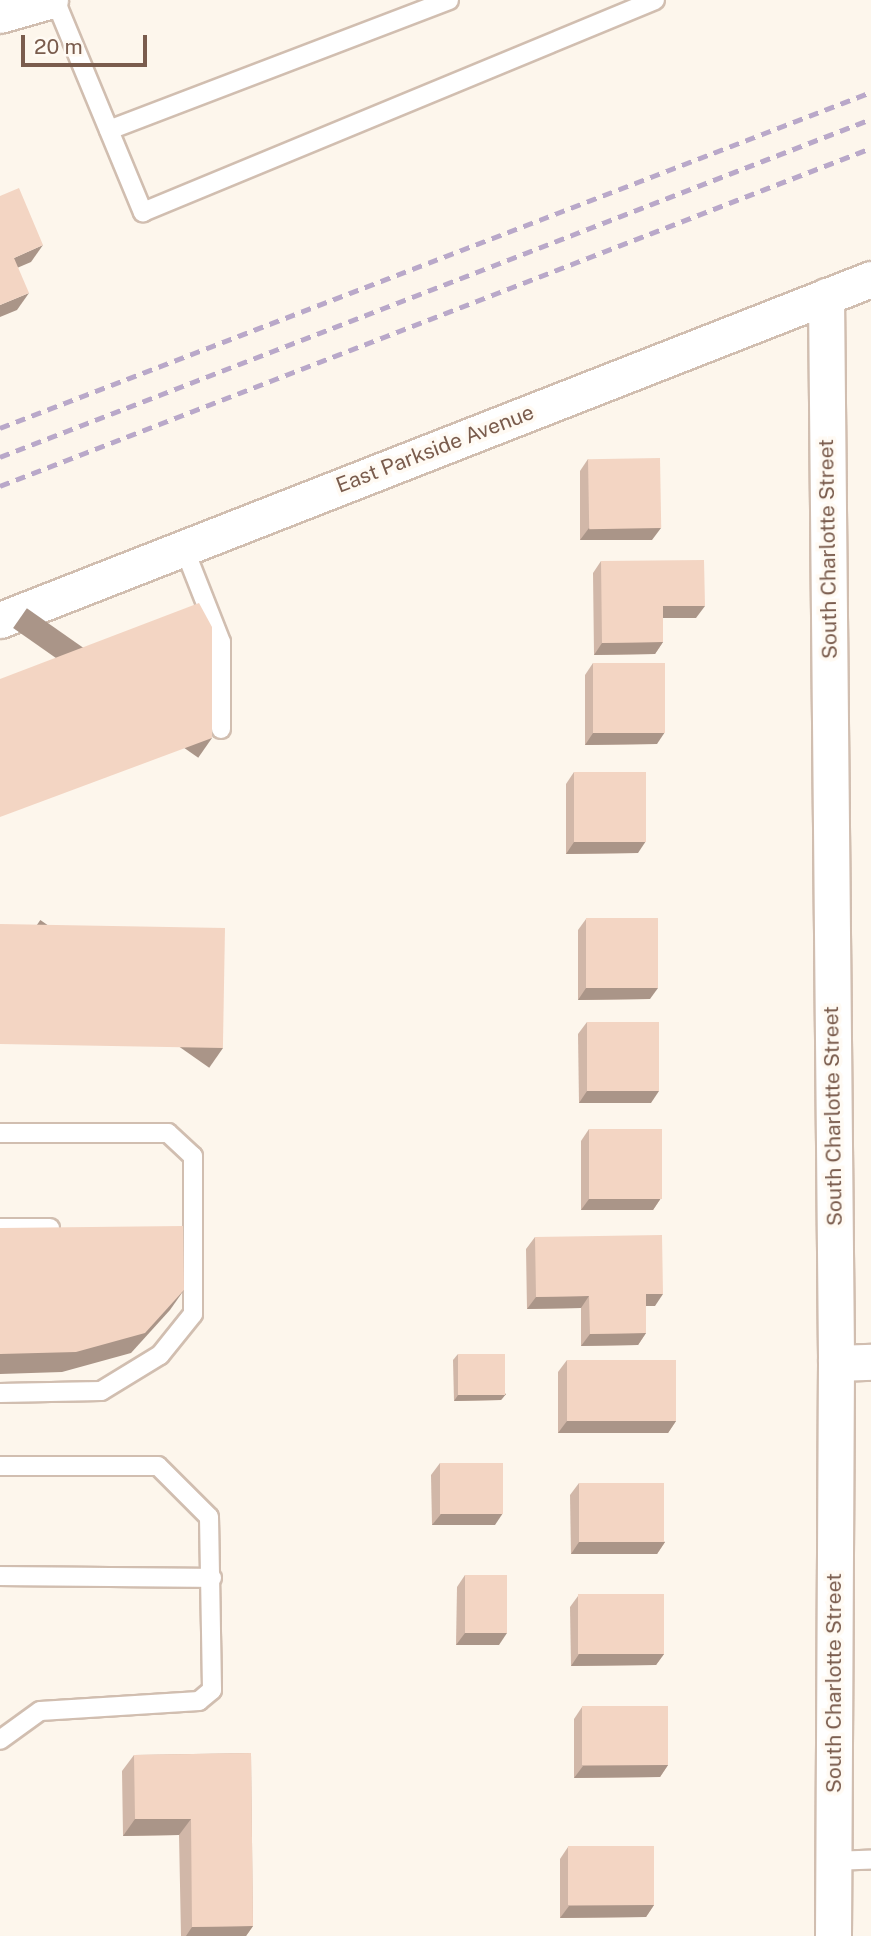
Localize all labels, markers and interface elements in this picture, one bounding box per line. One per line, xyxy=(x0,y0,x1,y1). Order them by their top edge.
scale bar xyxy=(24,21,150,65)
text: 20 m xyxy=(34,34,83,59)
street label: East Parkside Avenue xyxy=(332,400,538,498)
street label: South Charlotte Street xyxy=(813,439,843,659)
street label: South Charlotte Street xyxy=(818,1006,848,1226)
street label: South Charlotte Street xyxy=(821,1573,847,1793)

